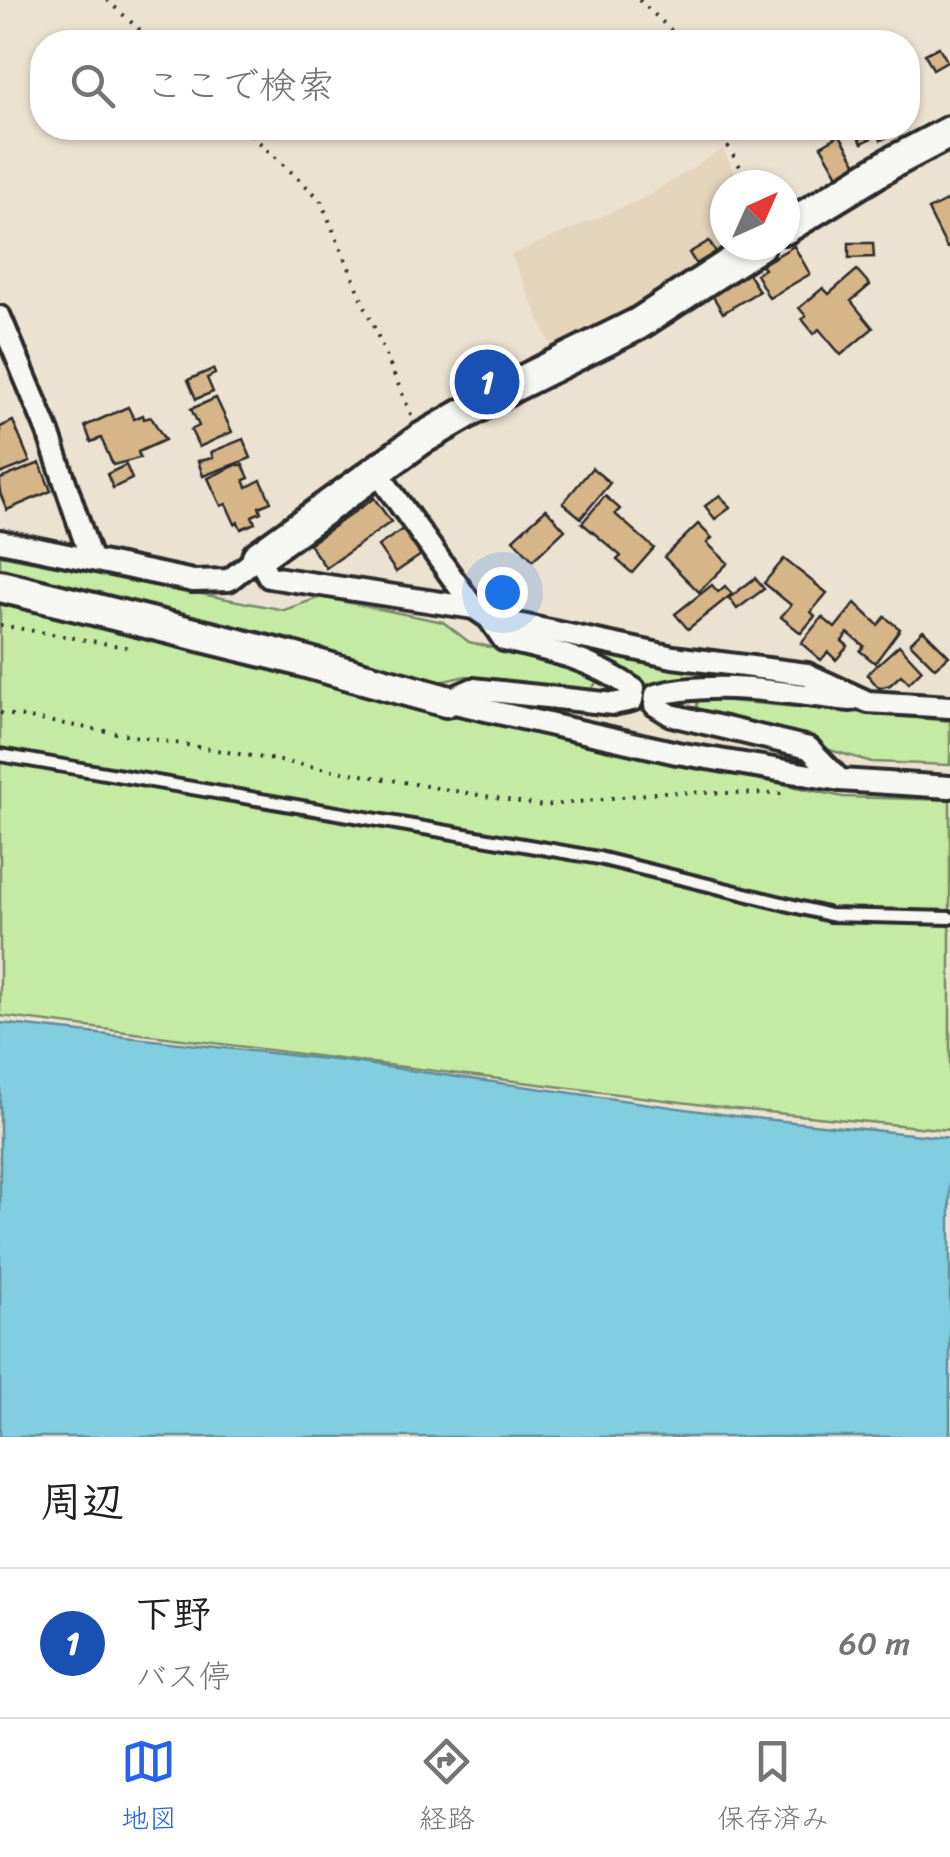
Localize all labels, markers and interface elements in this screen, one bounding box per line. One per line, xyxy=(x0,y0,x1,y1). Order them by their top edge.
search box xyxy=(30,30,920,140)
text: ここで検索 xyxy=(145,52,335,119)
icon: search xyxy=(65,58,120,113)
north arrow xyxy=(710,170,800,260)
pin: 1 xyxy=(454,344,520,420)
your location xyxy=(477,567,528,618)
text: 周辺 xyxy=(40,1465,124,1539)
text: 下野 xyxy=(135,1581,211,1648)
text: 1 xyxy=(66,1615,79,1672)
text: 60 m xyxy=(839,1615,910,1672)
text: バス停 xyxy=(135,1648,231,1705)
tab: 地図 xyxy=(121,1734,177,1843)
tab: 経路 xyxy=(419,1734,475,1843)
tab: 保存済み xyxy=(717,1734,829,1843)

